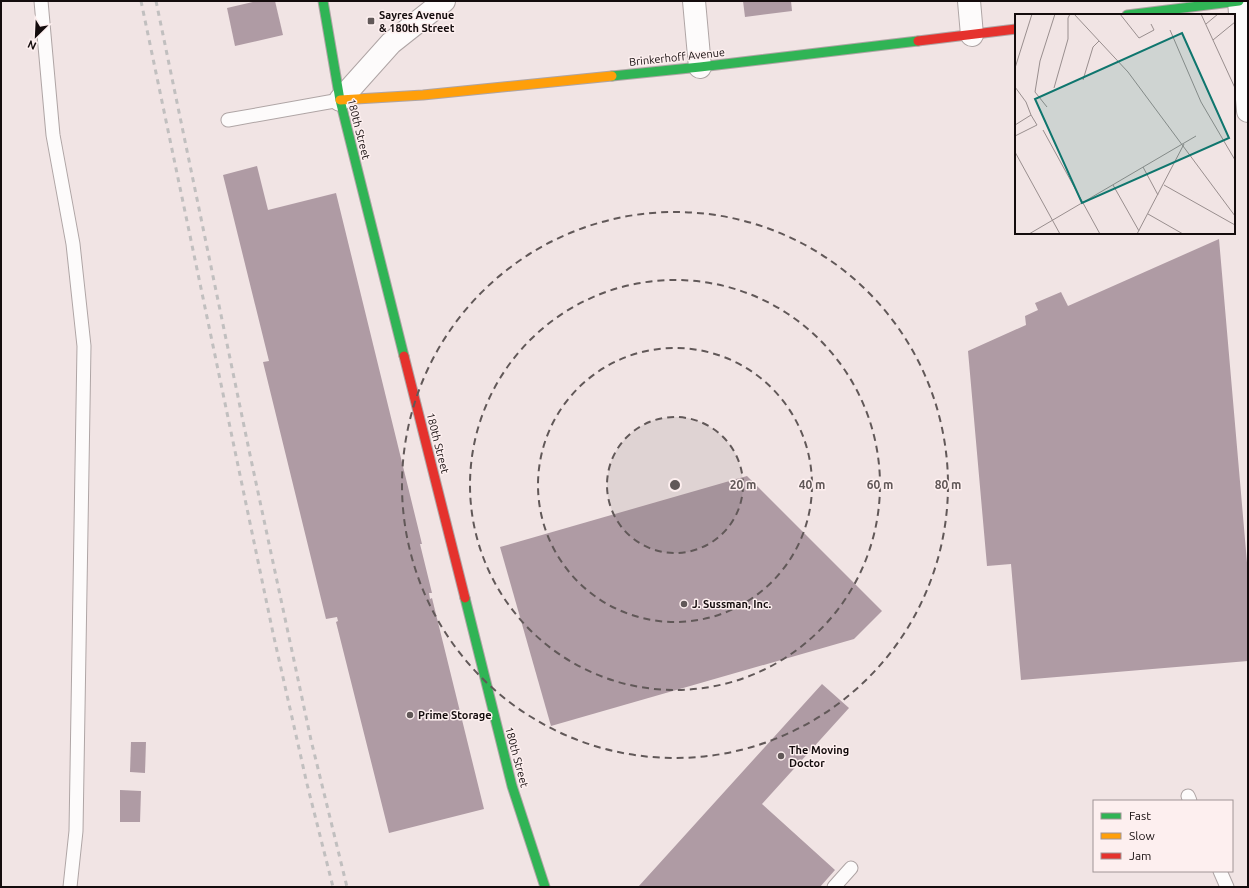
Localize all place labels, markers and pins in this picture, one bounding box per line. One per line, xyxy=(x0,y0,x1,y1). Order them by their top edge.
place label: Sayres Avenue & 180th Street xyxy=(379,9,455,34)
marker: Sayres Avenue & 180th Street xyxy=(366,16,376,26)
centre of rings xyxy=(668,478,682,492)
place label: J. Sussman, Inc. xyxy=(692,598,772,610)
marker: J. Sussman, Inc. xyxy=(679,599,689,609)
place label: Prime Storage xyxy=(418,709,492,721)
marker: Prime Storage xyxy=(405,710,415,720)
place label: The Moving Doctor xyxy=(789,744,849,769)
marker: The Moving Doctor xyxy=(776,751,786,761)

